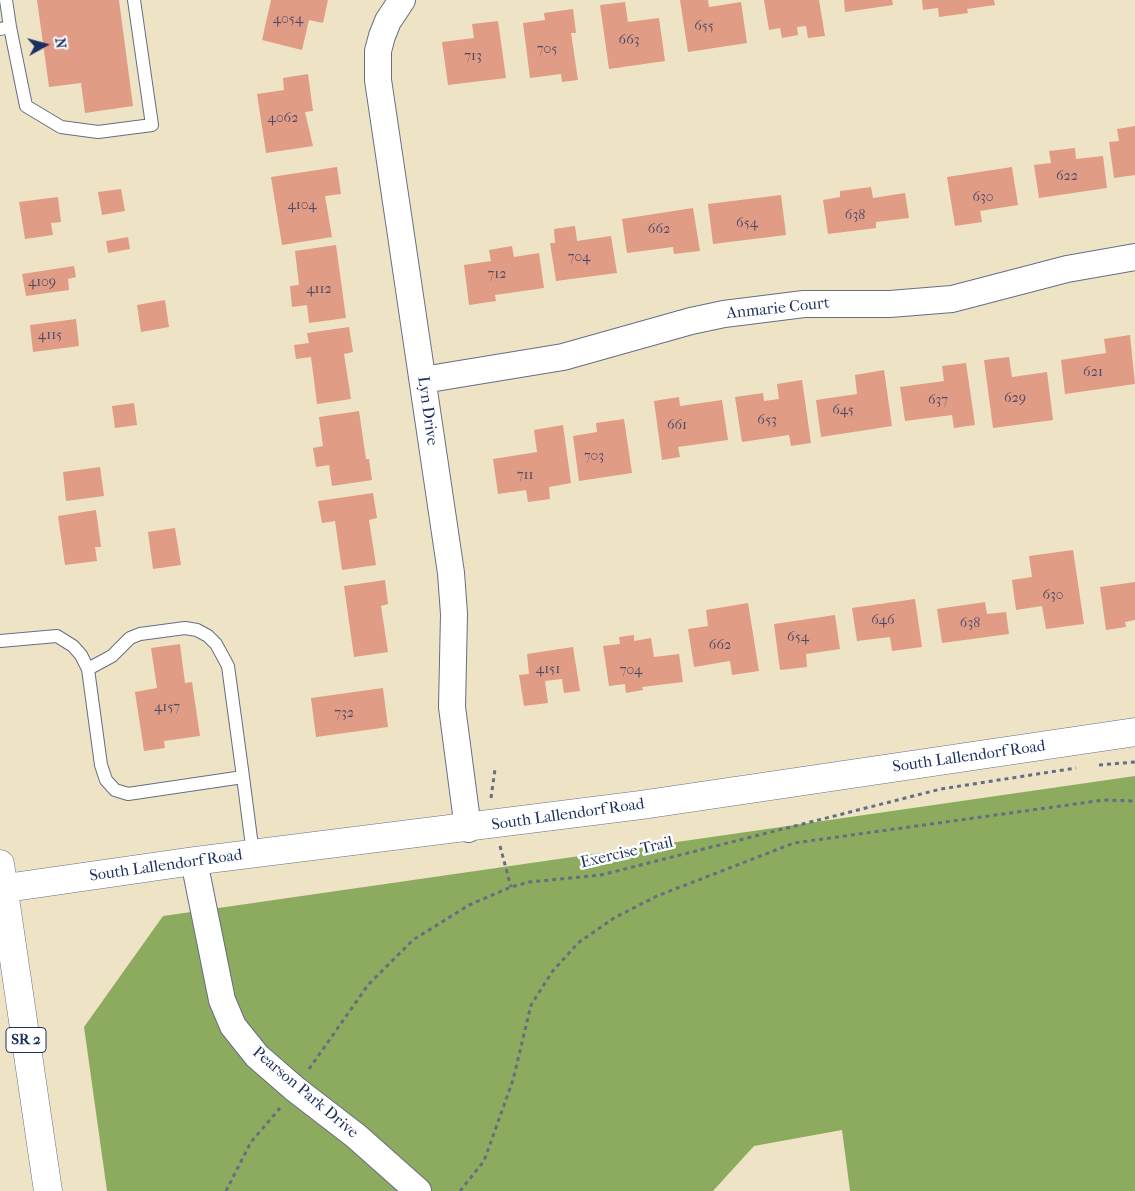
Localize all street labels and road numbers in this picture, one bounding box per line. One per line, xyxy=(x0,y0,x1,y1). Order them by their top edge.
street label: Anmarie Court xyxy=(726,294,830,324)
street label: Lyn Drive xyxy=(413,375,441,447)
street label: South Lallendorf Road xyxy=(891,737,1047,777)
street label: South Lallendorf Road xyxy=(490,795,646,835)
street label: Exercise Trail xyxy=(579,833,675,873)
street label: South Lallendorf Road xyxy=(88,846,244,886)
road number: SR 2 xyxy=(6,1028,46,1052)
street label: Pearson Park Drive xyxy=(248,1043,362,1143)

